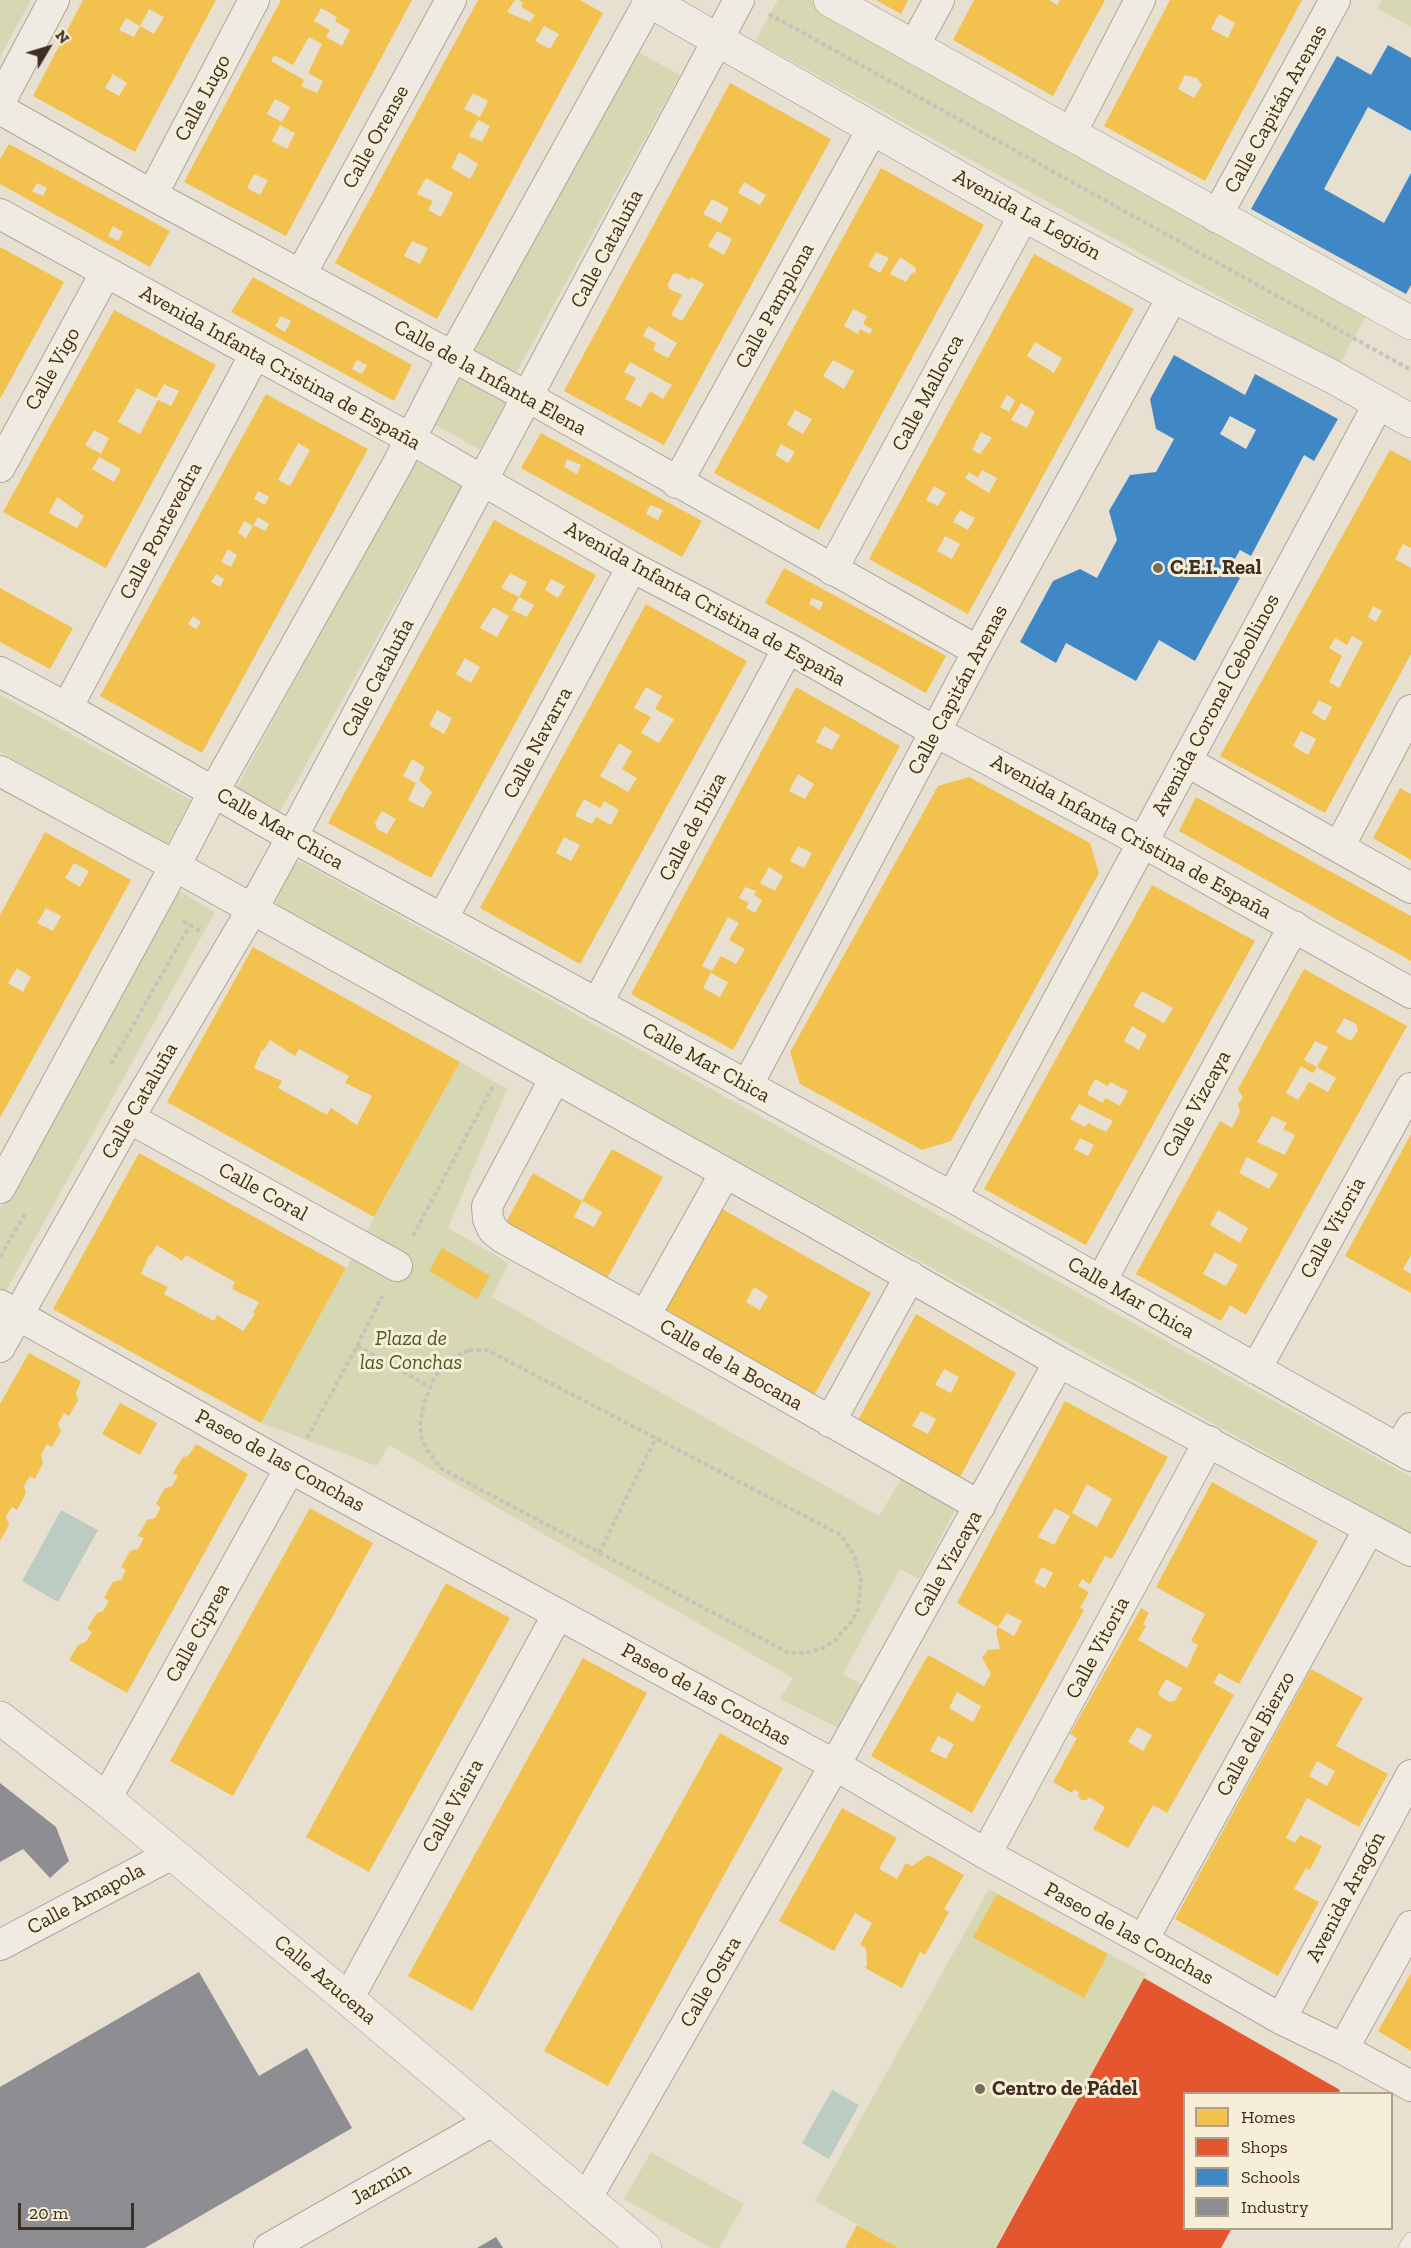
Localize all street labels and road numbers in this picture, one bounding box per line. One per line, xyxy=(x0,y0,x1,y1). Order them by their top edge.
street label: Calle Capitán Arenas xyxy=(1219,20,1333,198)
street label: Calle Lugo xyxy=(170,50,236,146)
street label: Calle Orense xyxy=(337,81,415,193)
street label: Avenida La Legión xyxy=(949,164,1105,266)
street label: Calle Cataluña xyxy=(565,185,649,313)
street label: Calle Pamplona xyxy=(730,239,820,373)
street label: Avenida Infanta Cristina de España xyxy=(135,280,425,456)
street label: Calle de la Infanta Elena xyxy=(389,314,591,442)
street label: Calle Vigo xyxy=(20,323,86,415)
street label: Calle Mallorca xyxy=(887,330,969,456)
street label: Calle Pontevedra xyxy=(114,458,208,604)
street label: Avenida Infanta Cristina de España xyxy=(560,516,850,692)
street label: Avenida Coronel Cebollinos xyxy=(1147,590,1285,820)
street label: Calle Capitán Arenas xyxy=(902,601,1014,779)
street label: Calle Cataluña xyxy=(336,614,420,742)
street label: Calle Navarra xyxy=(498,683,578,803)
street label: Avenida Infanta Cristina de España xyxy=(986,749,1276,925)
street label: Calle de Ibiza xyxy=(654,768,732,886)
street label: Calle Mar Chica xyxy=(212,782,348,876)
street label: Calle Mar Chica xyxy=(638,1017,774,1109)
street label: Calle Cataluña xyxy=(96,1038,184,1164)
street label: Calle Vizcaya xyxy=(1157,1046,1237,1162)
street label: Calle Coral xyxy=(214,1157,312,1227)
street label: Calle Vitoria xyxy=(1295,1173,1371,1283)
street label: Calle Mar Chica xyxy=(1063,1251,1199,1345)
street label: Calle de la Bocana xyxy=(655,1314,807,1416)
street label: Paseo de las Conchas xyxy=(191,1404,369,1518)
street label: Calle Vizcaya xyxy=(908,1506,988,1622)
street label: Calle Ciprea xyxy=(160,1579,236,1687)
street label: Calle Vitoria xyxy=(1061,1593,1135,1703)
street label: Paseo de las Conchas xyxy=(617,1638,795,1752)
street label: Calle del Bierzo xyxy=(1211,1667,1301,1801)
street label: Calle Vieira xyxy=(417,1755,489,1857)
street label: Avenida Aragón xyxy=(1301,1827,1391,1967)
street label: Calle Amapola xyxy=(23,1857,149,1941)
street label: Paseo de las Conchas xyxy=(1040,1877,1218,1991)
street label: Calle Azucena xyxy=(268,1930,382,2030)
street label: Calle Ostra xyxy=(675,1932,747,2032)
street label: Jazmín xyxy=(347,2157,415,2211)

